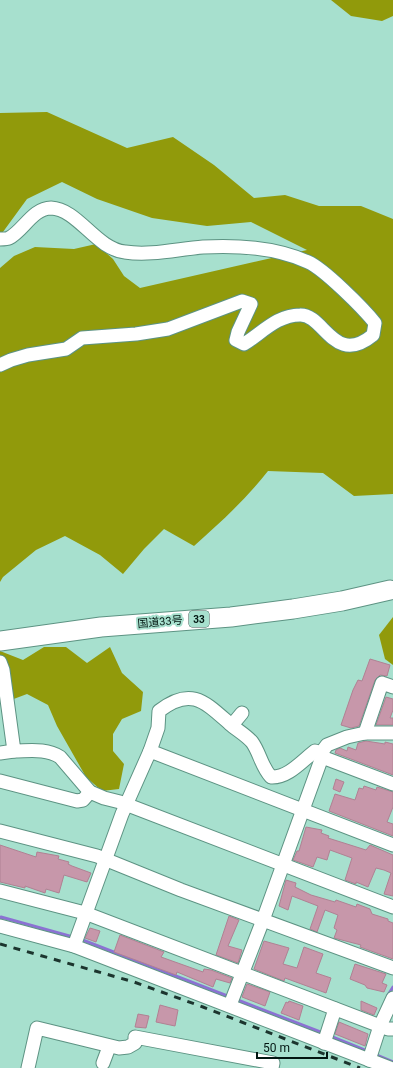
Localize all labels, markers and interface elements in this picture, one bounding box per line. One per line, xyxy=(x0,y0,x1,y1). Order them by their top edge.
road number: 33 xyxy=(189,611,209,627)
street label: 国道33号 xyxy=(137,614,183,630)
scale bar xyxy=(257,1034,327,1060)
text: 50 m xyxy=(263,1041,290,1055)

